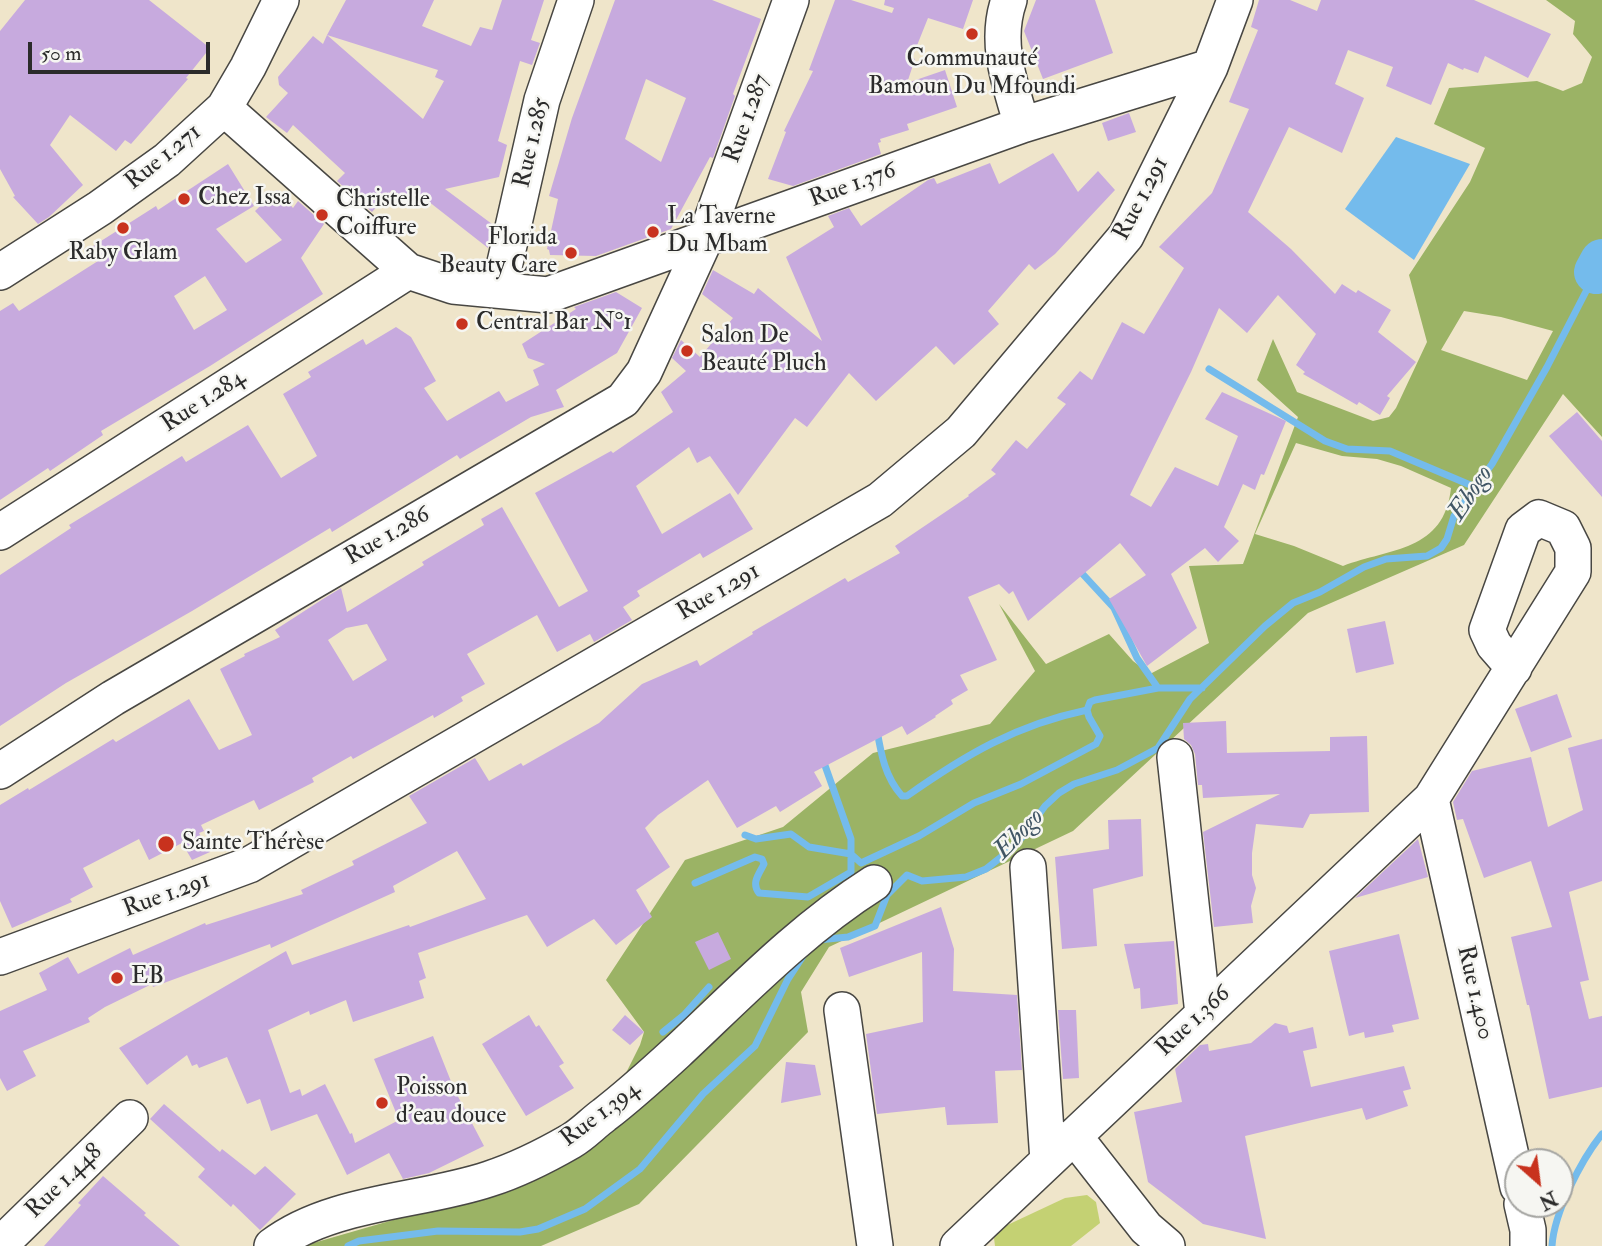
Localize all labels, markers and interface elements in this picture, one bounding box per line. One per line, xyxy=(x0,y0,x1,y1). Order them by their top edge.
marker: Communauté Bamoun Du Mfoundi xyxy=(964,26,980,42)
scale bar xyxy=(32,28,214,72)
text: 50 m xyxy=(41,40,82,67)
place label: Communauté Bamoun Du Mfoundi xyxy=(868,46,1076,102)
street label: Rue 1.287 xyxy=(719,71,777,167)
street label: Rue 1.285 xyxy=(509,95,557,191)
street label: Rue 1.271 xyxy=(120,119,208,197)
street label: Rue 1.291 xyxy=(1108,152,1176,246)
street label: Rue 1.376 xyxy=(806,157,900,215)
place label: Chez Issa xyxy=(198,185,291,213)
place label: Christelle Coiffure xyxy=(336,187,430,243)
marker: Chez Issa xyxy=(176,191,192,207)
place label: La Taverne Du Mbam xyxy=(667,204,775,260)
marker: Christelle Coiffure xyxy=(314,207,330,223)
marker: Raby Glam xyxy=(115,220,131,236)
marker: La Taverne Du Mbam xyxy=(645,224,661,240)
place label: Florida Beauty Care xyxy=(439,225,557,281)
place label: Raby Glam xyxy=(68,240,178,268)
marker: Florida Beauty Care xyxy=(563,245,579,261)
place label: Central Bar N°1 xyxy=(476,310,632,338)
marker: Central Bar N°1 xyxy=(454,316,470,332)
place label: Salon De Beauté Pluch xyxy=(701,323,827,379)
marker: Salon De Beauté Pluch xyxy=(679,343,695,359)
street label: Rue 1.284 xyxy=(157,364,251,440)
water label: Ebogo xyxy=(1443,461,1501,527)
street label: Rue 1.286 xyxy=(340,501,436,573)
street label: Rue 1.291 xyxy=(673,558,765,628)
water label: Ebogo xyxy=(988,803,1052,867)
place label: Sainte Thérèse xyxy=(182,830,324,858)
marker: Sainte Thérèse xyxy=(156,834,176,854)
street label: Rue 1.291 xyxy=(120,867,214,925)
street label: Rue 1.400 xyxy=(1449,943,1499,1043)
place label: EB xyxy=(131,964,164,992)
marker: EB xyxy=(109,970,125,986)
street label: Rue 1.366 xyxy=(1151,980,1237,1064)
place label: Poisson d'eau douce xyxy=(396,1075,506,1131)
street label: Rue 1.394 xyxy=(556,1076,646,1154)
marker: Poisson d'eau douce xyxy=(374,1095,390,1111)
street label: Rue 1.448 xyxy=(21,1139,109,1225)
north arrow xyxy=(1504,1148,1574,1218)
text: N xyxy=(1535,1185,1561,1214)

